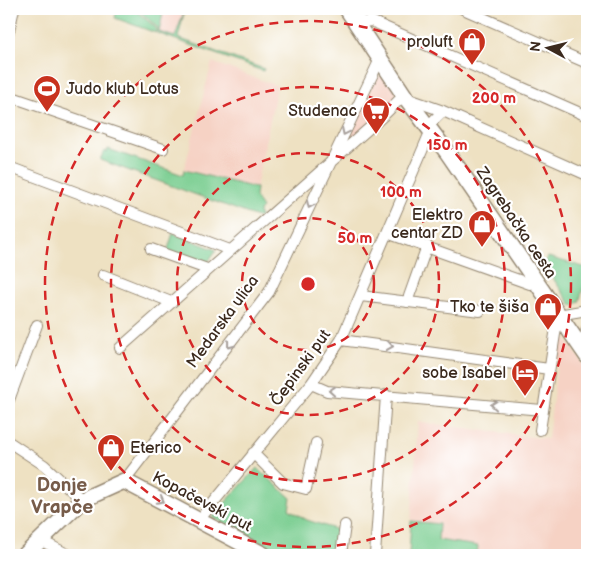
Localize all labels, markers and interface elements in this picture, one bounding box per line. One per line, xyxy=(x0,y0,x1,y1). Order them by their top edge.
north arrow xyxy=(524,22,574,72)
shop icon: proluft xyxy=(457,27,487,66)
place label: proluft xyxy=(407,33,453,52)
text: N xyxy=(527,40,545,53)
sports icon: Judo klub Lotus xyxy=(32,74,62,113)
place label: Judo klub Lotus xyxy=(66,80,179,99)
text: 200 m xyxy=(472,89,516,108)
supermarket icon: Studenac xyxy=(361,96,391,135)
place label: Studenac xyxy=(288,102,357,121)
one-way arrow xyxy=(341,127,351,136)
text: 150 m xyxy=(426,136,468,155)
street label: Zagrebačka cesta xyxy=(471,163,560,282)
text: 100 m xyxy=(380,183,422,202)
one-way arrow xyxy=(306,200,316,209)
place label: Elektro centar ZD xyxy=(391,206,463,243)
shop icon: Elektro centar ZD xyxy=(467,209,497,248)
text: 50 m xyxy=(338,229,373,248)
street label: Medarska ulica xyxy=(183,272,263,372)
centre of rings xyxy=(299,275,317,293)
shop icon: Tko te šiša xyxy=(533,292,563,331)
place label: Tko te šiša xyxy=(450,298,529,317)
street label: Čepinski put xyxy=(265,325,335,410)
one-way arrow xyxy=(226,340,235,349)
one-way arrow xyxy=(385,341,394,351)
hotel icon: sobe Isabel xyxy=(510,358,540,397)
place label: sobe Isabel xyxy=(422,364,506,383)
one-way arrow xyxy=(328,386,336,397)
one-way arrow xyxy=(490,400,498,411)
shop icon: Eterico xyxy=(96,433,126,472)
place label: Eterico xyxy=(130,439,182,458)
street label: Kopačevski put xyxy=(149,468,255,536)
district label: Donje Vrapče xyxy=(31,474,93,519)
one-way arrow xyxy=(156,494,165,504)

